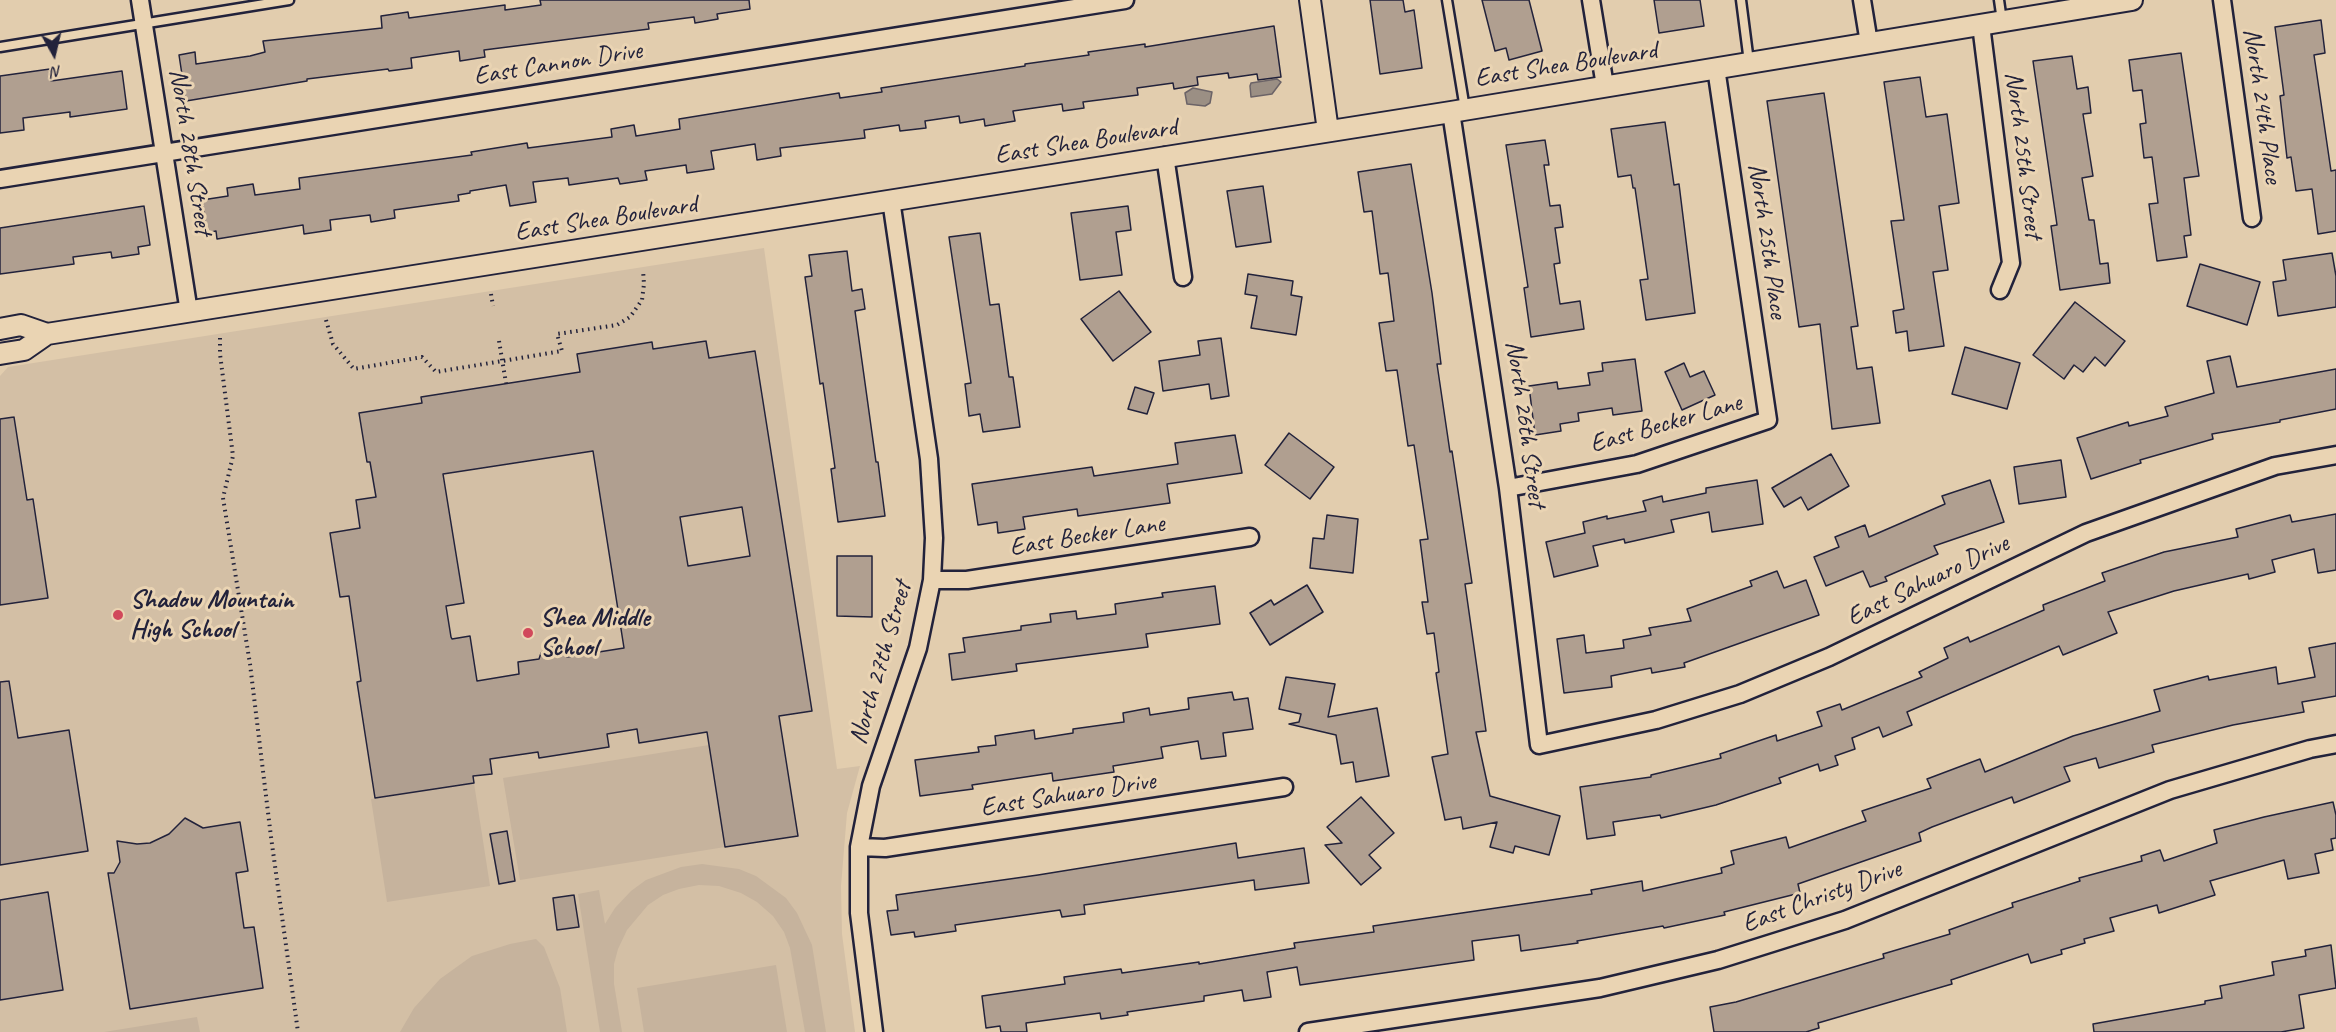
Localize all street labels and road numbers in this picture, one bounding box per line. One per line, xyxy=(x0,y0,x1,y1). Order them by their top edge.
street label: North 24th Place xyxy=(2236,26,2288,186)
street label: East Cannon Drive xyxy=(472,35,644,93)
street label: East Shea Boulevard xyxy=(1473,35,1659,95)
street label: North 28th Street xyxy=(161,67,219,237)
street label: North 25th Street xyxy=(1997,70,2049,240)
street label: East Shea Boulevard xyxy=(993,112,1179,172)
street label: North 25th Place xyxy=(1741,161,1793,321)
street label: East Shea Boulevard xyxy=(513,189,699,249)
street label: North 26th Street xyxy=(1498,339,1552,509)
street label: East Becker Lane xyxy=(1587,387,1745,461)
street label: East Becker Lane xyxy=(1007,508,1167,564)
street label: East Sahuaro Drive xyxy=(1842,528,2014,634)
street label: North 27th Street xyxy=(843,578,919,748)
street label: East Sahuaro Drive xyxy=(978,766,1158,824)
street label: East Christy Drive xyxy=(1738,854,1906,940)

